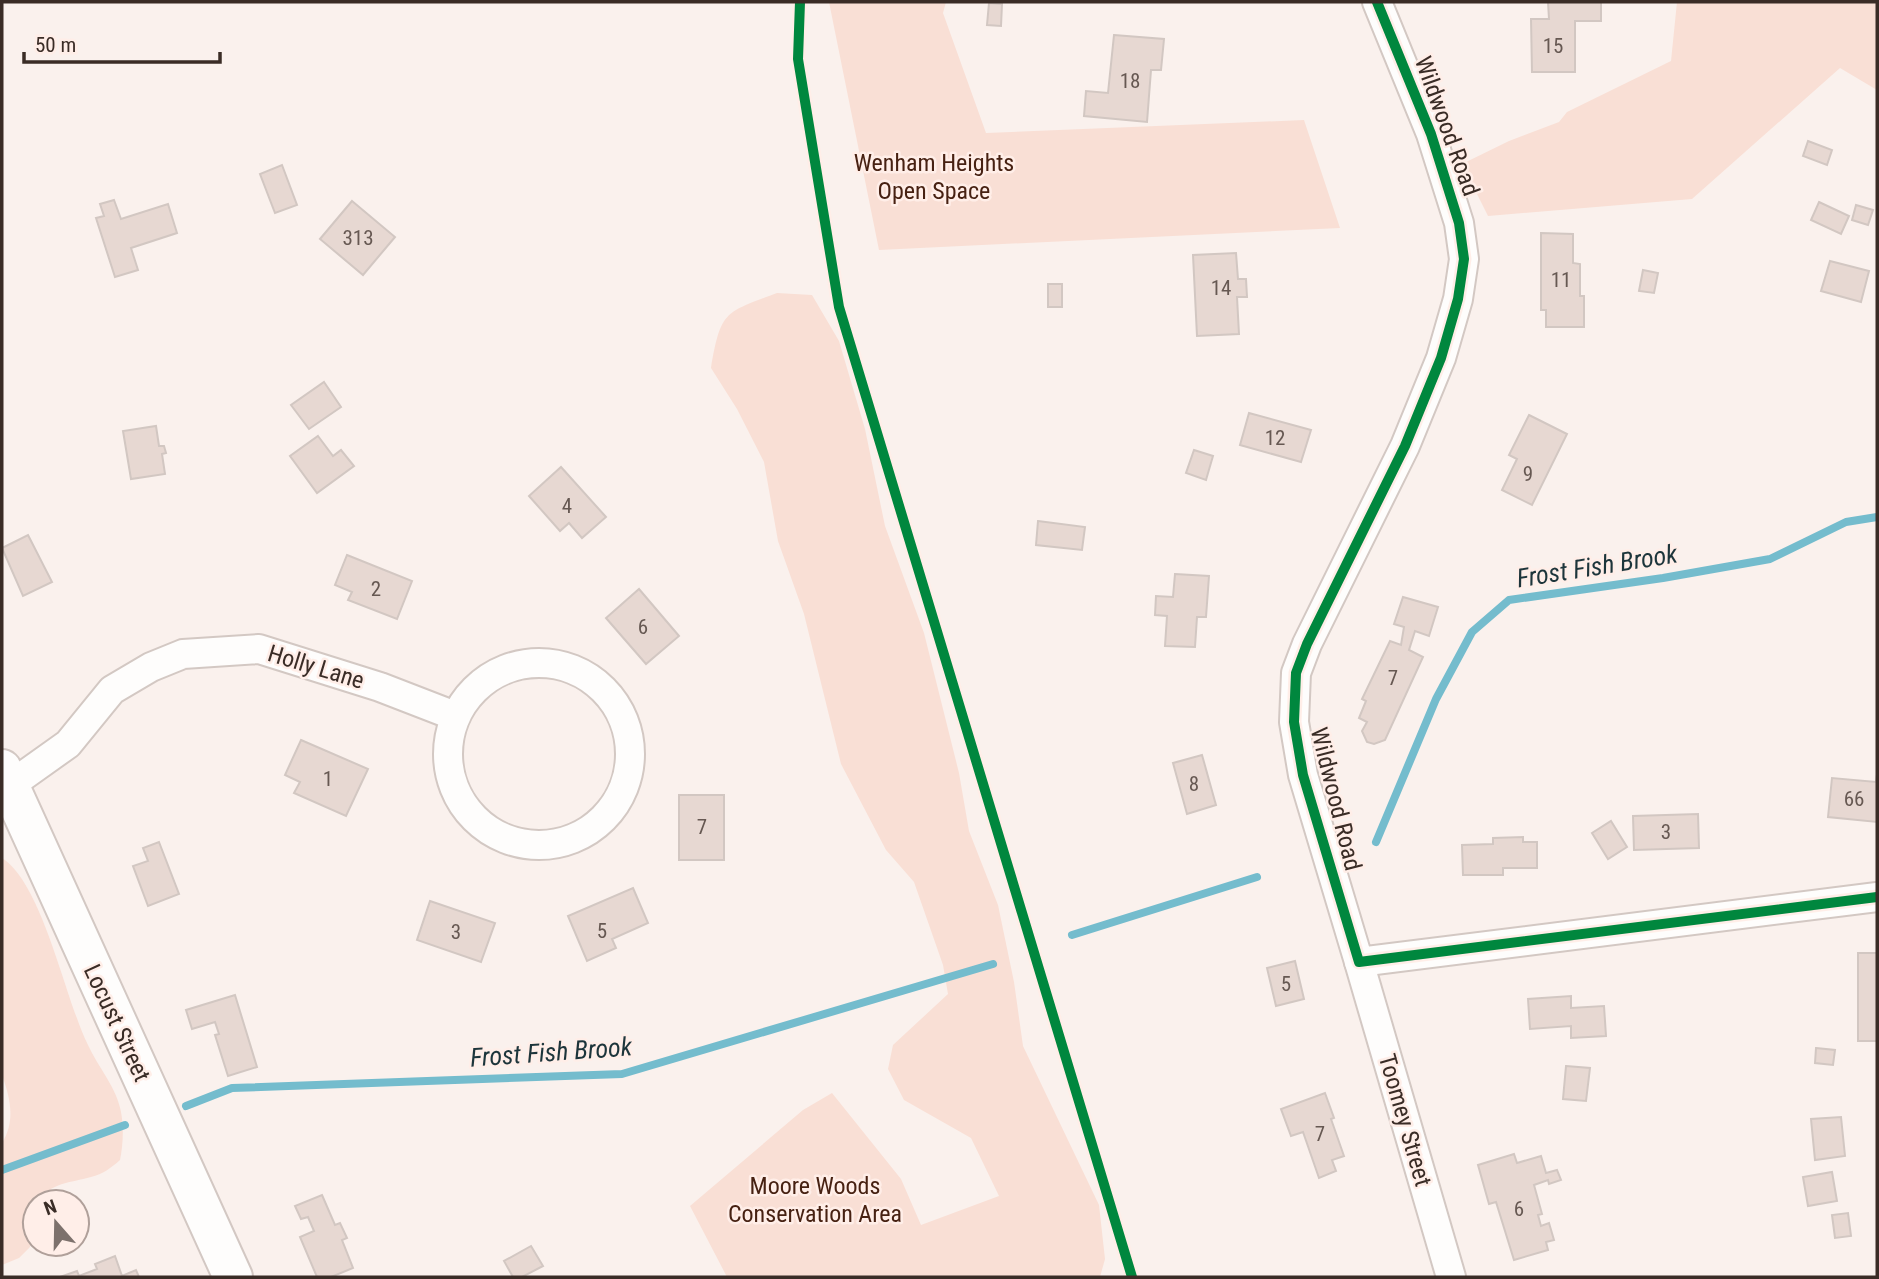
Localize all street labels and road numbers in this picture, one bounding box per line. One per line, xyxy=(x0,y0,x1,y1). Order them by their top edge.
street label: Wildwood Road xyxy=(1409,52,1485,200)
street label: Holly Lane xyxy=(264,639,368,695)
street label: Wildwood Road xyxy=(1305,725,1367,873)
street label: Locust Street xyxy=(78,960,156,1086)
street label: Toomey Street xyxy=(1373,1051,1437,1189)

